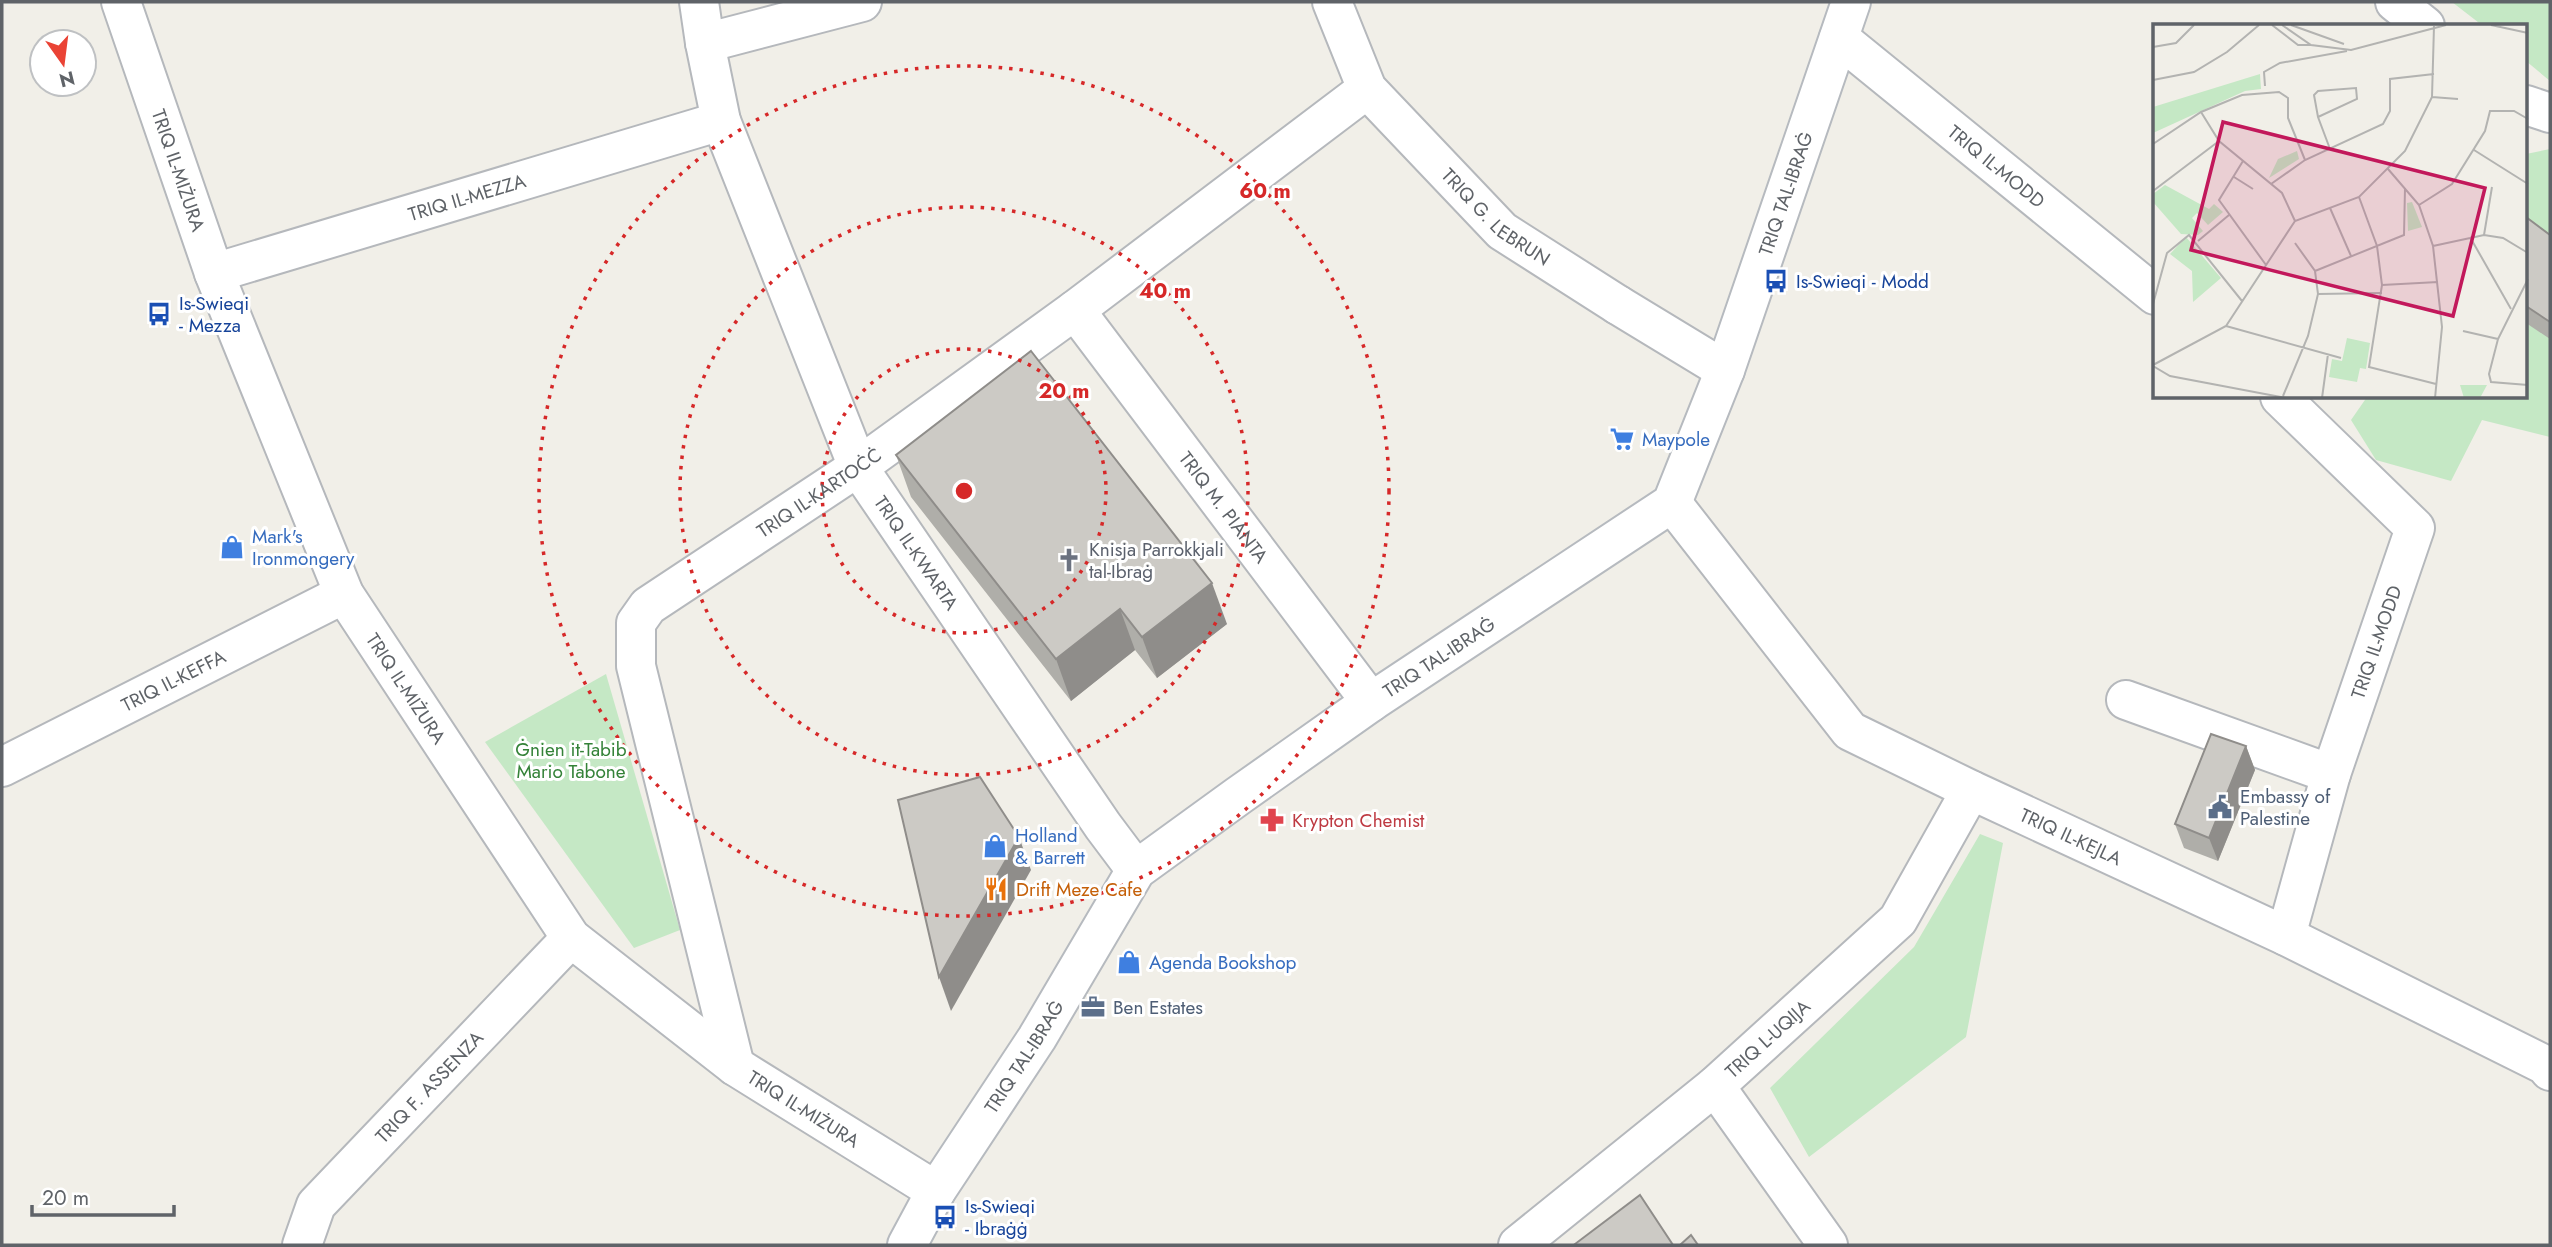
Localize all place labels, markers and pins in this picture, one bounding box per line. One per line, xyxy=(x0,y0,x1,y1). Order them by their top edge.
bus stop icon: Is-Swieqi - Modd xyxy=(1762,267,1790,295)
place label: Is-Swieqi - Modd xyxy=(1796,268,1929,295)
place label: Is-Swieqi - Mezza xyxy=(179,290,249,339)
bus stop icon: Is-Swieqi - Mezza xyxy=(145,300,173,328)
supermarket icon: Maypole xyxy=(1608,425,1636,453)
place label: Maypole xyxy=(1642,426,1710,453)
centre of rings xyxy=(952,479,976,503)
place label: Mark's Ironmongery xyxy=(252,523,355,572)
shop icon: Mark's Ironmongery xyxy=(218,533,246,561)
place label: Knisja Parrokkjali tal-Ibraġ xyxy=(1089,536,1224,585)
church icon: Knisja Parrokkjali tal-Ibraġ xyxy=(1055,546,1083,574)
place label: Embassy of Palestine xyxy=(2240,783,2331,832)
public building icon: Embassy of Palestine xyxy=(2206,793,2234,821)
pharmacy icon: Krypton Chemist xyxy=(1258,806,1286,834)
place label: Krypton Chemist xyxy=(1292,807,1425,834)
place label: Holland & Barrett xyxy=(1015,822,1085,871)
shop icon: Holland & Barrett xyxy=(981,832,1009,860)
restaurant icon: Drift Meze Cafe xyxy=(982,875,1010,903)
place label: Drift Meze Cafe xyxy=(1016,876,1142,903)
shop icon: Agenda Bookshop xyxy=(1115,948,1143,976)
place label: Agenda Bookshop xyxy=(1149,949,1297,976)
office icon: Ben Estates xyxy=(1079,993,1107,1021)
place label: Ben Estates xyxy=(1113,994,1203,1021)
place label: Is-Swieqi - Ibraġġ xyxy=(965,1193,1035,1242)
bus stop icon: Is-Swieqi - Ibraġġ xyxy=(931,1203,959,1231)

